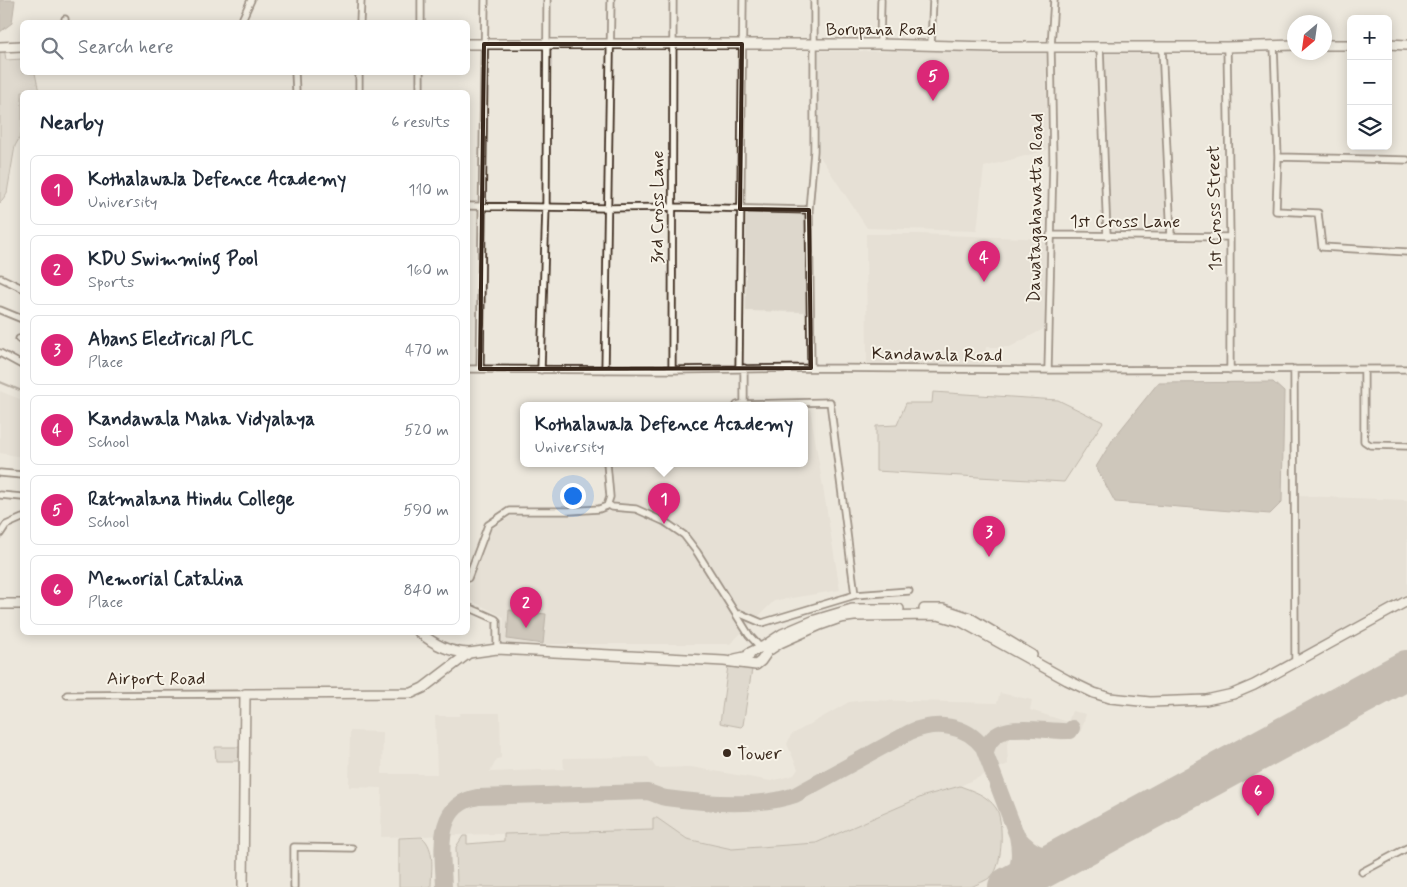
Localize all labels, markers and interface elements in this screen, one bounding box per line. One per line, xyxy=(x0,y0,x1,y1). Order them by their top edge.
north arrow xyxy=(1287,15,1332,60)
map controls xyxy=(1347,15,1392,150)
button: + xyxy=(1347,15,1392,60)
street label: Borupana Road xyxy=(826,18,936,42)
search box xyxy=(20,20,470,75)
icon: search xyxy=(38,34,66,62)
text: Search here xyxy=(78,35,174,60)
pin: 5 xyxy=(917,60,949,101)
button: − xyxy=(1347,60,1392,105)
button: layers xyxy=(1347,105,1392,150)
text: Nearby xyxy=(40,109,104,137)
text: 6 results xyxy=(391,112,450,133)
street label: Dawatagahawatta Road xyxy=(1022,113,1050,303)
street label: 1st Cross Street xyxy=(1202,145,1228,271)
street label: 3rd Cross Lane xyxy=(646,150,670,264)
text: Kothalawala Defence Academy xyxy=(88,167,346,192)
text: 1 xyxy=(53,180,61,201)
text: 110 m xyxy=(408,180,449,201)
text: University xyxy=(88,192,158,213)
street label: 1st Cross Lane xyxy=(1070,210,1180,234)
pin: 4 xyxy=(968,241,1000,282)
text: KDU Swimming Pool xyxy=(88,247,258,272)
text: 2 xyxy=(53,260,61,281)
text: 160 m xyxy=(406,260,449,281)
text: Sports xyxy=(88,272,134,293)
text: Abans Electrical PLC xyxy=(88,327,254,352)
text: 3 xyxy=(53,340,61,361)
text: 470 m xyxy=(405,340,449,361)
street label: Kandawala Road xyxy=(871,342,1003,368)
text: Place xyxy=(88,352,123,373)
popup xyxy=(520,402,808,467)
text: Kandawala Maha Vidyalaya xyxy=(88,407,315,432)
text: Kothalawala Defence Academy xyxy=(535,412,793,437)
text: 4 xyxy=(52,420,62,441)
text: 520 m xyxy=(404,420,449,441)
text: School xyxy=(88,432,129,453)
text: University xyxy=(535,437,604,458)
your location xyxy=(560,483,586,509)
pin: 1 xyxy=(648,483,680,524)
text: Ratmalana Hindu College xyxy=(88,487,294,512)
text: 5 xyxy=(52,500,62,521)
text: 590 m xyxy=(403,500,449,521)
text: School xyxy=(88,512,129,533)
pin: 3 xyxy=(973,516,1005,557)
text: Memorial Catalina xyxy=(88,567,244,592)
text: 6 xyxy=(53,580,61,601)
text: 840 m xyxy=(404,580,449,601)
pin: 2 xyxy=(510,587,542,628)
text: Place xyxy=(88,592,123,613)
street label: Airport Road xyxy=(107,667,205,691)
place label: Tower xyxy=(737,742,782,766)
marker: Tower xyxy=(721,747,733,759)
pin: 6 xyxy=(1242,775,1274,816)

